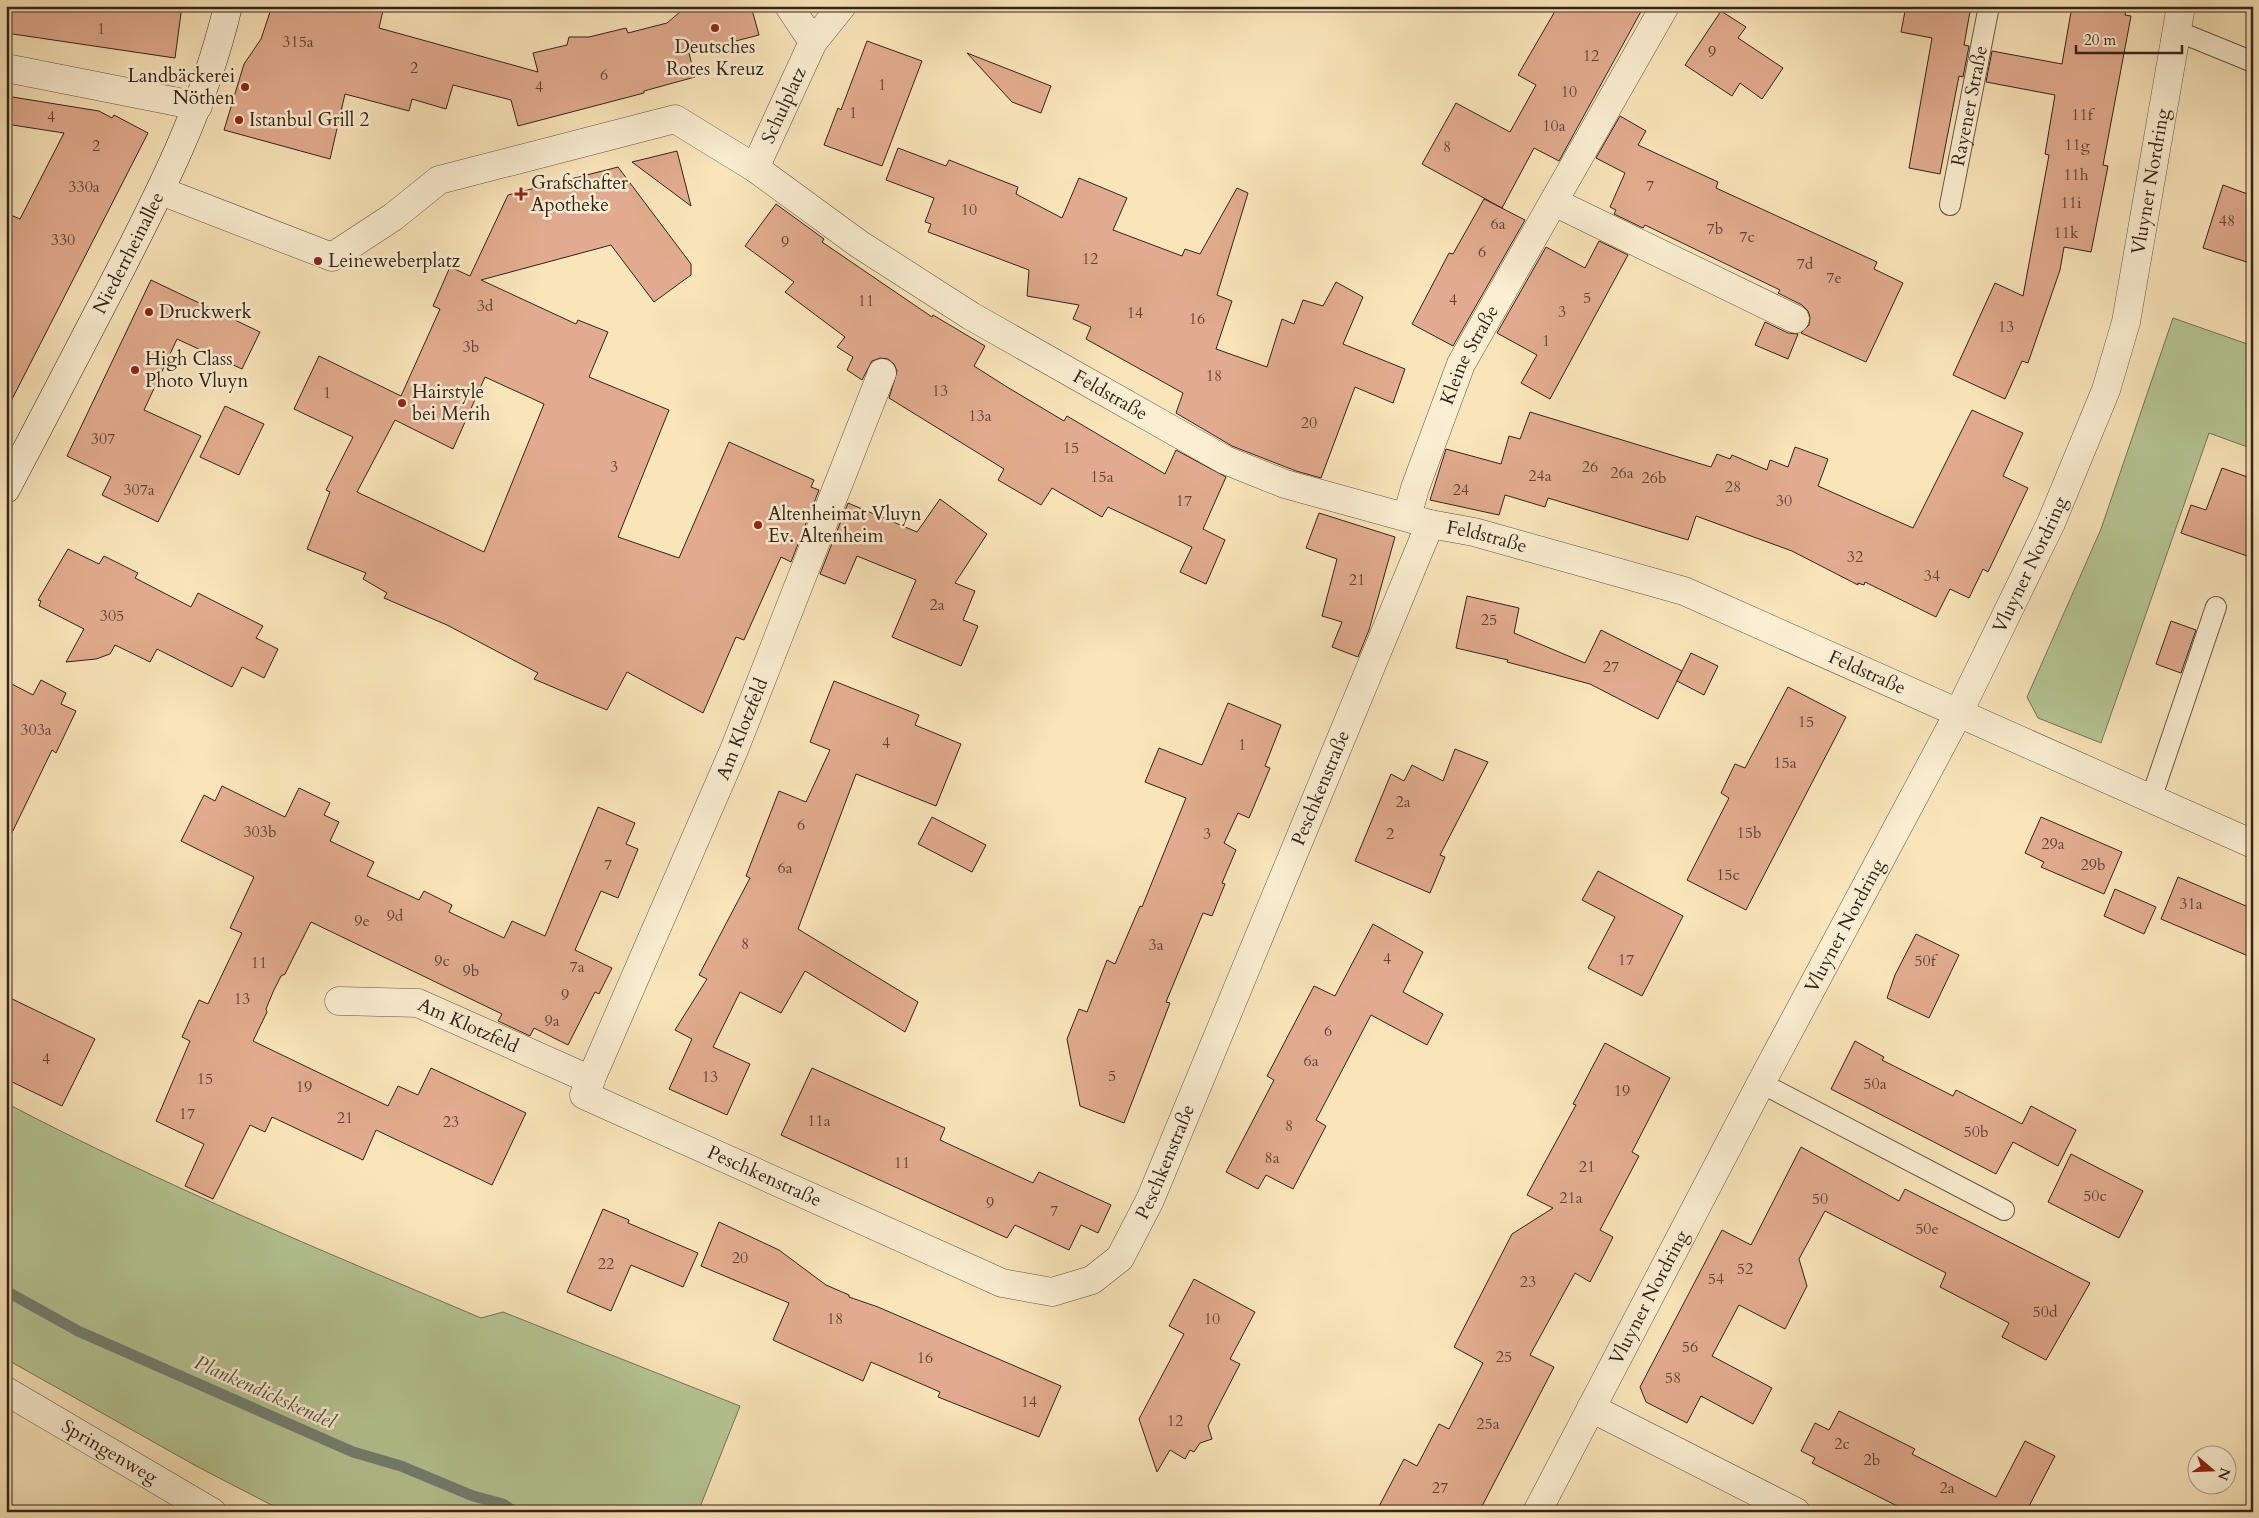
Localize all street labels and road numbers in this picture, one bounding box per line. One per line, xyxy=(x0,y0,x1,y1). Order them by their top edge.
street label: Rayener Straße xyxy=(1945,43,1994,168)
street label: Schulplatz xyxy=(755,62,813,148)
street label: Vluyner Nordring xyxy=(2125,106,2176,257)
street label: Niederrheinallee xyxy=(87,188,170,318)
street label: Kleine Straße xyxy=(1434,300,1505,408)
street label: Feldstraße xyxy=(1068,363,1152,427)
street label: Vluyner Nordring xyxy=(1986,492,2074,637)
street label: Feldstraße xyxy=(1445,514,1530,559)
street label: Feldstraße xyxy=(1824,644,1910,701)
street label: Am Klotzfeld xyxy=(710,674,774,784)
street label: Peschkenstraße xyxy=(1285,726,1356,850)
street label: Vluyner Nordring xyxy=(1799,854,1891,997)
street label: Am Klotzfeld xyxy=(414,992,523,1059)
street label: Peschkenstraße xyxy=(1129,1101,1201,1224)
street label: Peschkenstraße xyxy=(703,1139,826,1213)
street label: Vluyner Nordring xyxy=(1603,1226,1695,1369)
street label: Springenweg xyxy=(57,1413,163,1490)

